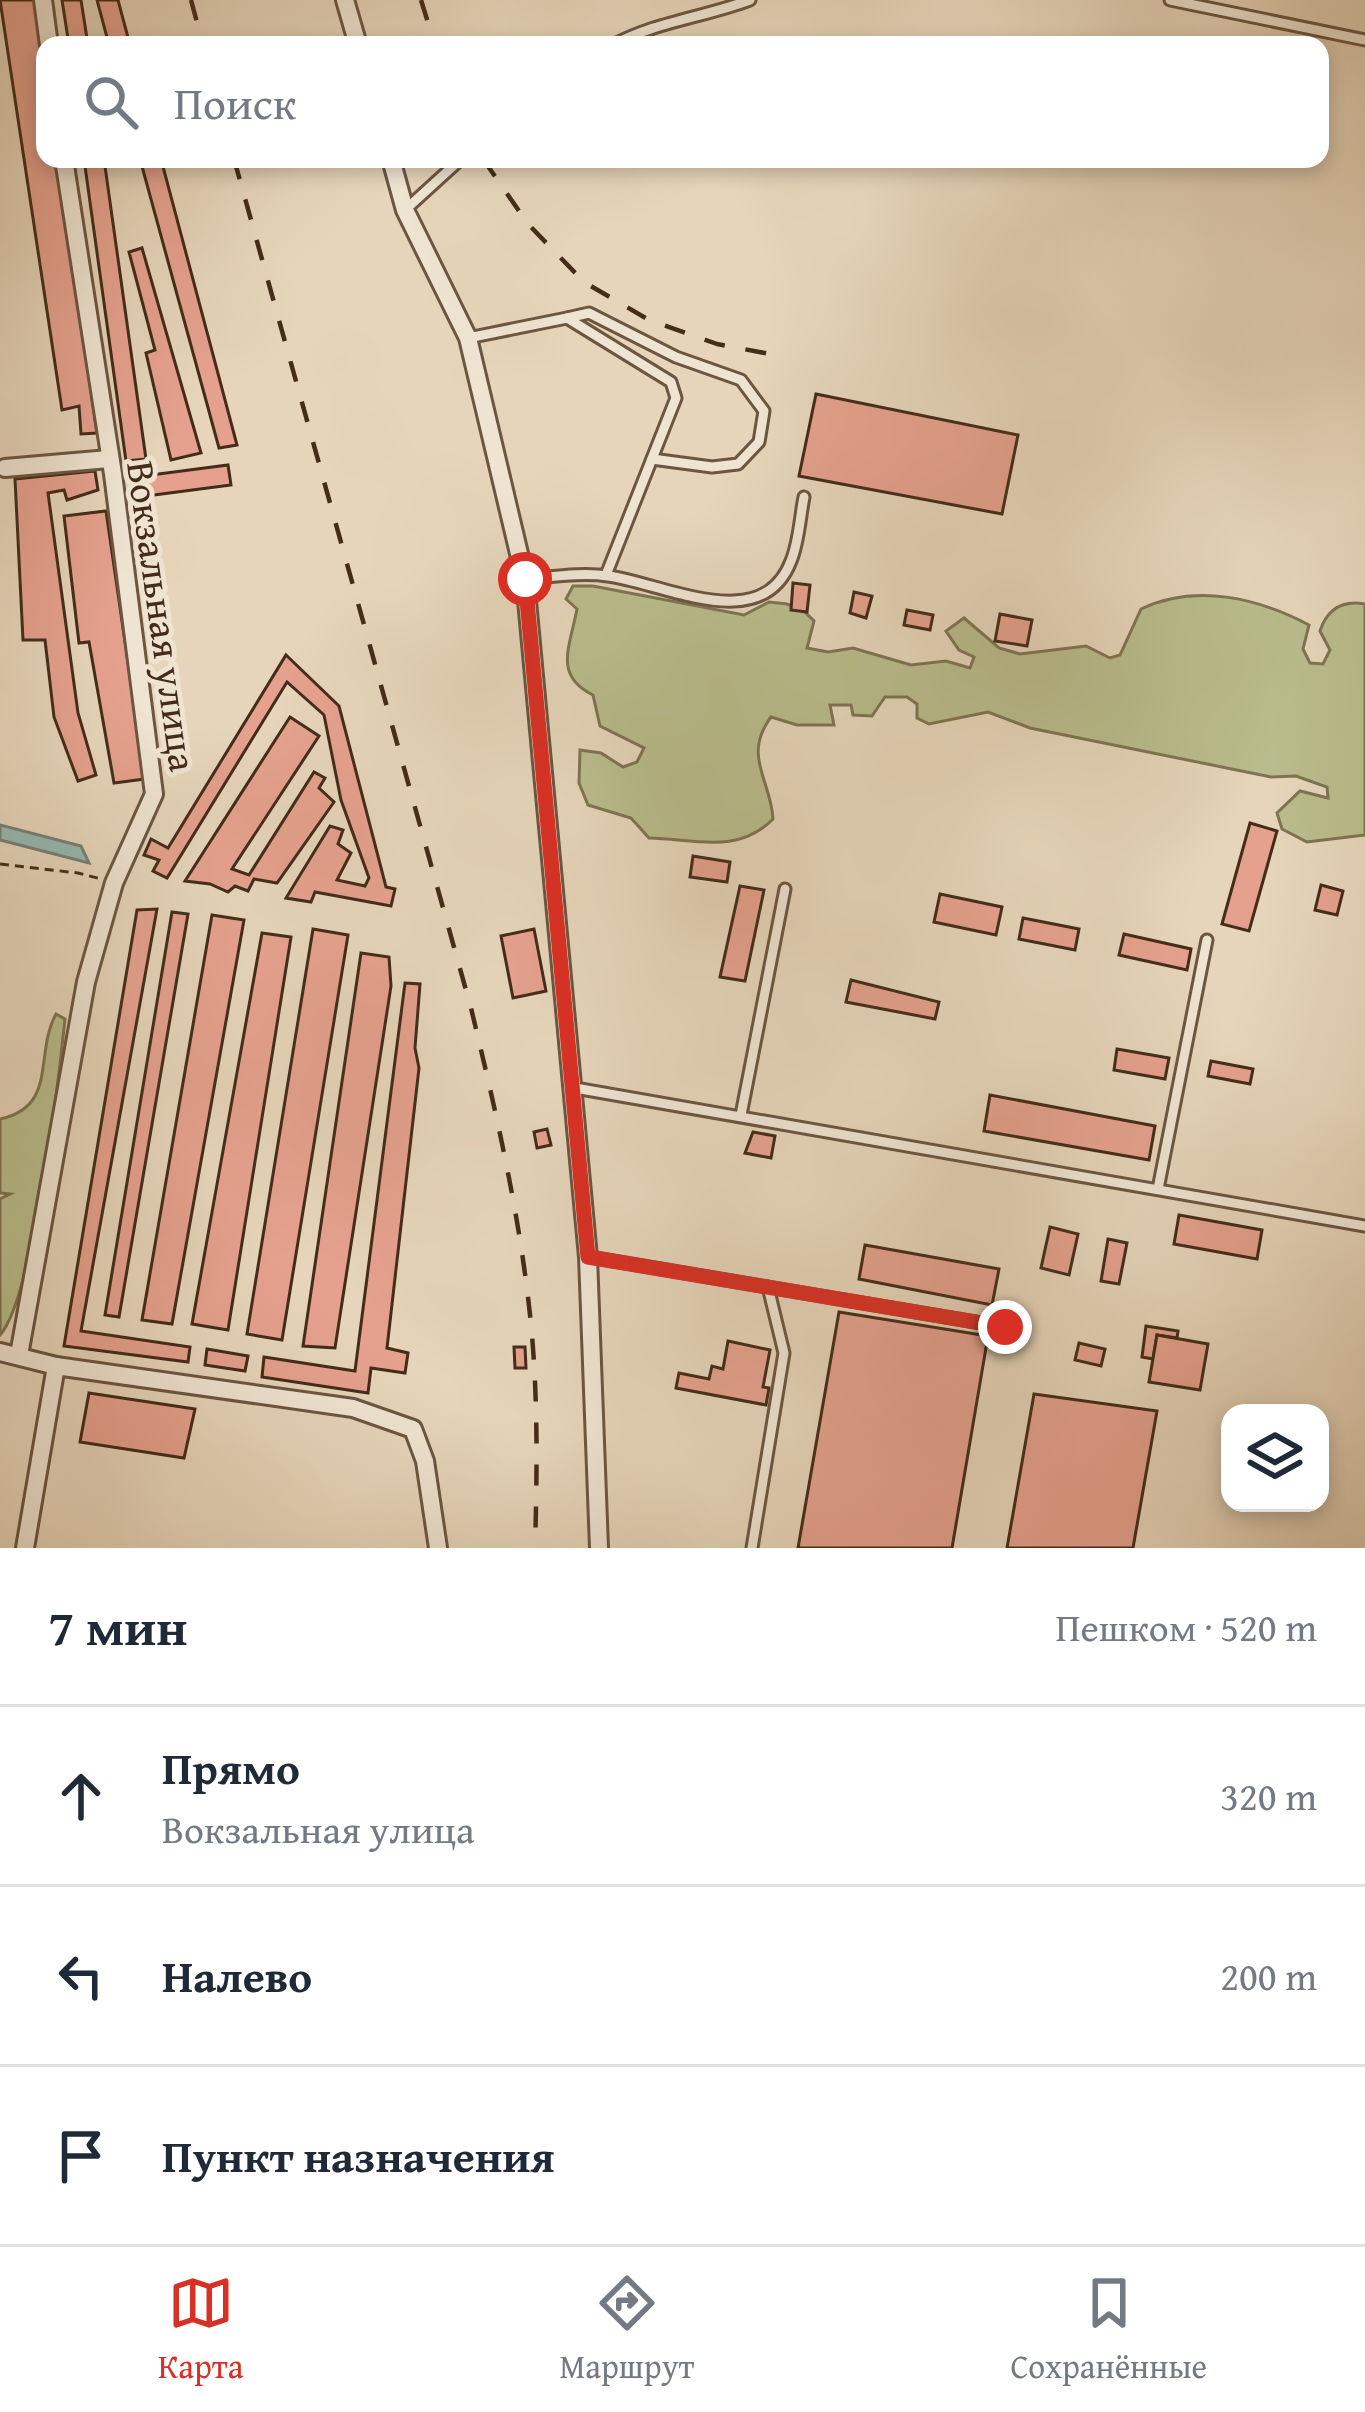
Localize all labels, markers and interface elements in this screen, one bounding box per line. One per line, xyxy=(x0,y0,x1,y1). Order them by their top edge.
search box xyxy=(36,36,1329,168)
icon: search xyxy=(78,69,144,135)
text: Поиск xyxy=(174,70,296,135)
street label: Вокзальная улица xyxy=(113,457,213,775)
route start xyxy=(498,552,552,606)
route end xyxy=(978,1300,1032,1354)
map controls xyxy=(1221,1404,1329,1512)
button: layers xyxy=(1221,1404,1329,1512)
text: 7 мин xyxy=(48,1589,187,1664)
text: Пешком · 520 m xyxy=(1055,1598,1317,1655)
text: Прямо xyxy=(162,1735,300,1800)
icon: ahead xyxy=(48,1763,114,1829)
text: 320 m xyxy=(1220,1767,1317,1824)
text: Вокзальная улица xyxy=(162,1800,475,1857)
icon: left xyxy=(48,1943,114,2009)
text: Налево xyxy=(162,1943,312,2008)
text: 200 m xyxy=(1220,1947,1317,2004)
icon: arrive xyxy=(48,2123,114,2189)
text: Пункт назначения xyxy=(162,2123,555,2188)
tab: Карта xyxy=(158,2270,243,2390)
tab: Маршрут xyxy=(559,2270,694,2390)
tab: Сохранённые xyxy=(1010,2270,1207,2390)

